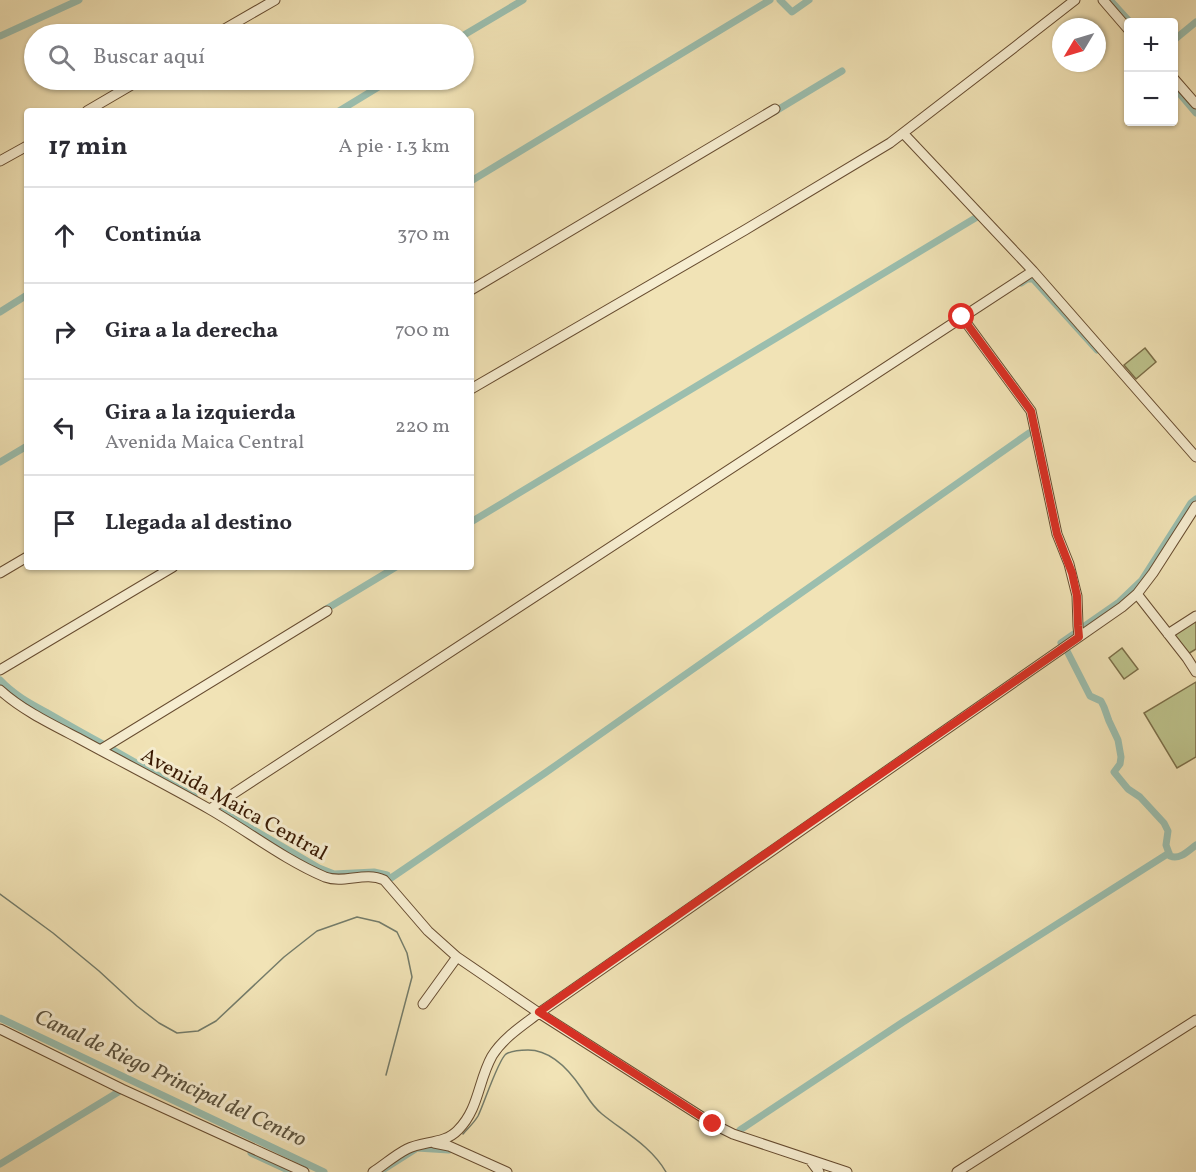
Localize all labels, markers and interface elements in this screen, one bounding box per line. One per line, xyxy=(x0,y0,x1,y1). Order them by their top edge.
north arrow xyxy=(1052,18,1106,72)
map controls xyxy=(1124,18,1178,126)
button: + xyxy=(1124,18,1178,72)
search box xyxy=(24,24,474,90)
icon: search xyxy=(45,41,78,74)
text: Buscar aquí xyxy=(93,42,205,73)
button: − xyxy=(1124,72,1178,126)
text: 17 min xyxy=(48,129,128,165)
text: A pie · 1.3 km xyxy=(339,133,450,161)
icon: ahead xyxy=(48,219,81,252)
text: Continúa xyxy=(105,220,202,251)
text: 370 m xyxy=(397,221,450,249)
route start xyxy=(948,303,974,329)
icon: right xyxy=(48,315,81,348)
text: Gira a la derecha xyxy=(105,316,278,347)
text: 700 m xyxy=(395,317,450,345)
text: Gira a la izquierda xyxy=(105,398,296,429)
icon: left xyxy=(48,411,81,444)
text: 220 m xyxy=(395,413,450,441)
text: Avenida Maica Central xyxy=(105,429,304,457)
icon: arrive xyxy=(48,507,81,540)
text: Llegada al destino xyxy=(105,508,292,539)
street label: Avenida Maica Central xyxy=(135,742,333,868)
water label: Canal de Riego Principal del Centro xyxy=(29,1002,311,1156)
route end xyxy=(699,1110,725,1136)

